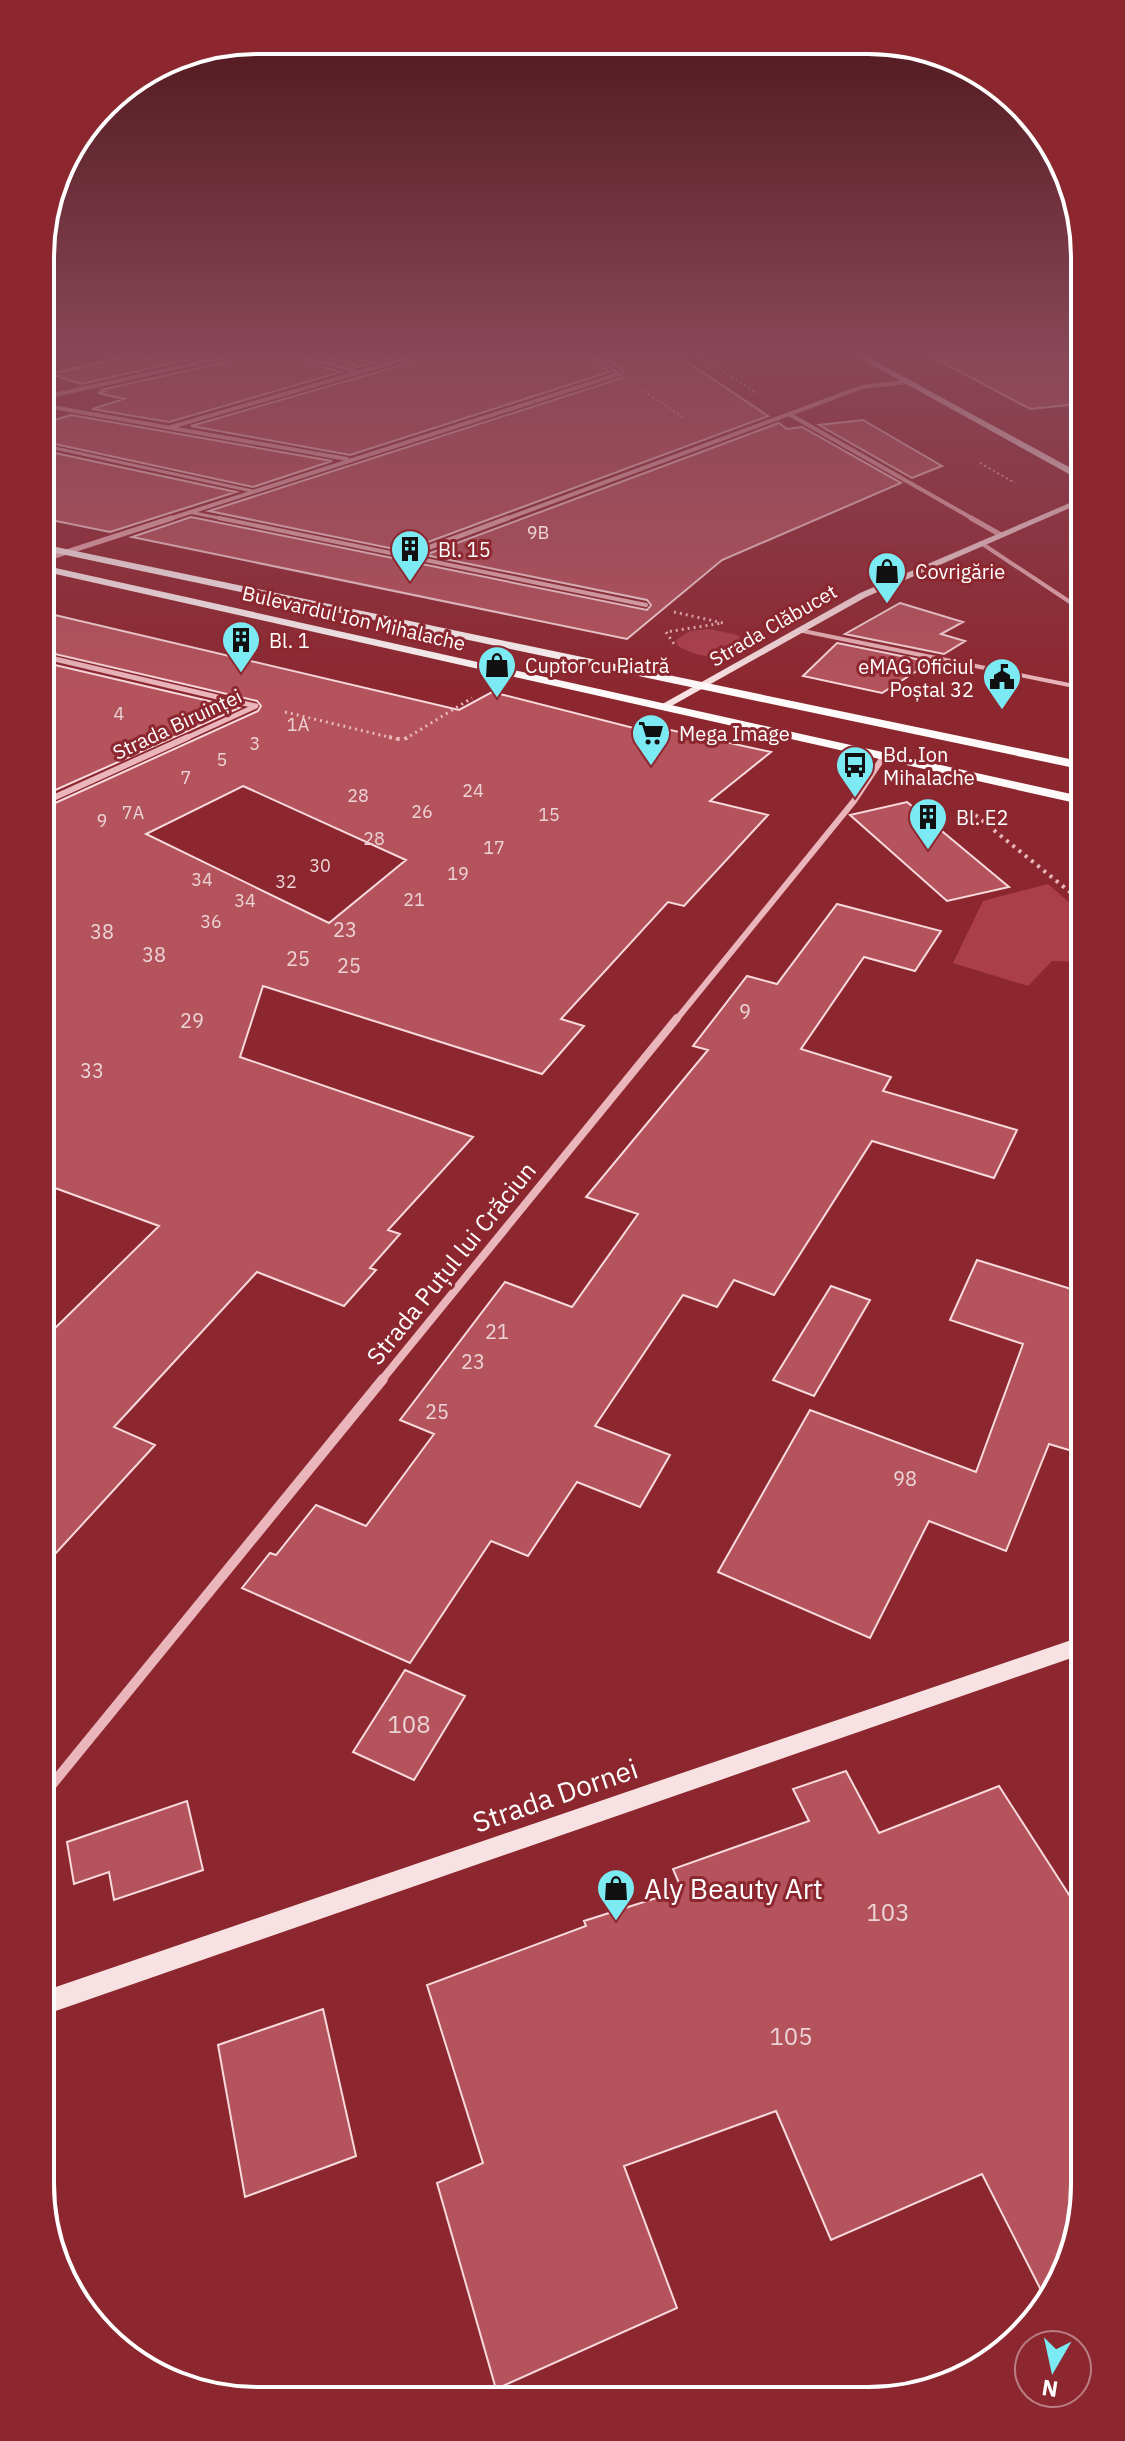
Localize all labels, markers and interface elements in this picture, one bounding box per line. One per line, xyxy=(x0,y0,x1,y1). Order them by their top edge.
house number: 9B xyxy=(527,521,549,544)
building icon: Bl. 15 xyxy=(389,528,431,583)
place label: Bl. 15 xyxy=(438,536,491,563)
shop icon: Covrigărie xyxy=(866,550,908,605)
place label: Covrigărie xyxy=(915,558,1005,585)
street label: Strada Clăbucet xyxy=(704,578,842,672)
street label: Bulevardul Ion Mihalache xyxy=(240,579,468,657)
building icon: Bl. 1 xyxy=(220,619,262,674)
place label: Bl. 1 xyxy=(269,627,310,654)
shop icon: Cuptor cu Piatră xyxy=(476,644,518,699)
place label: Cuptor cu Piatră xyxy=(525,652,670,679)
place label: eMAG Oficiul Poștal 32 xyxy=(858,653,974,703)
public building icon: eMAG Oficiul Poștal 32 xyxy=(981,656,1023,711)
street label: Strada Biruinței xyxy=(108,682,246,766)
house number: 4 xyxy=(114,702,125,725)
supermarket icon: Mega Image xyxy=(630,712,672,767)
house number: 1A xyxy=(287,713,310,736)
place label: Mega Image xyxy=(679,720,790,747)
house number: 3 xyxy=(250,732,260,755)
place label: Bd. Ion Mihalache xyxy=(883,741,975,791)
bus stop icon: Bd. Ion Mihalache xyxy=(834,744,876,799)
house number: 5 xyxy=(217,748,227,771)
house number: 7 xyxy=(181,766,191,789)
house number: 24 xyxy=(462,779,484,802)
house number: 28 xyxy=(347,784,369,807)
building icon: Bl. E2 xyxy=(907,796,949,851)
house number: 26 xyxy=(411,800,433,823)
house number: 7A xyxy=(122,801,145,824)
house number: 15 xyxy=(538,803,560,826)
place label: Bl. E2 xyxy=(956,804,1009,831)
house number: 9 xyxy=(97,809,107,832)
house number: 28 xyxy=(363,827,385,850)
house number: 17 xyxy=(483,836,505,859)
house number: 30 xyxy=(309,854,331,877)
house number: 19 xyxy=(447,862,469,885)
house number: 34 xyxy=(191,868,213,891)
house number: 32 xyxy=(275,870,297,893)
house number: 21 xyxy=(403,888,425,911)
house number: 34 xyxy=(234,889,256,912)
house number: 36 xyxy=(200,910,222,933)
house number: 23 xyxy=(333,916,357,943)
house number: 38 xyxy=(90,918,114,945)
house number: 38 xyxy=(142,941,166,968)
house number: 25 xyxy=(286,945,310,972)
house number: 25 xyxy=(337,952,361,979)
house number: 9 xyxy=(739,998,751,1025)
house number: 29 xyxy=(180,1007,204,1034)
house number: 33 xyxy=(80,1057,104,1084)
street label: Strada Puțul lui Crăciun xyxy=(359,1155,543,1371)
house number: 21 xyxy=(485,1318,509,1345)
house number: 23 xyxy=(461,1348,485,1375)
house number: 25 xyxy=(425,1398,449,1425)
house number: 98 xyxy=(893,1465,917,1492)
house number: 108 xyxy=(387,1708,431,1740)
street label: Strada Dornei xyxy=(468,1750,642,1840)
shop icon: Aly Beauty Art xyxy=(595,1867,637,1922)
place label: Aly Beauty Art xyxy=(644,1870,823,1907)
house number: 103 xyxy=(866,1896,910,1928)
house number: 105 xyxy=(769,2020,813,2052)
north arrow xyxy=(1013,2329,1093,2409)
text: N xyxy=(1040,2374,1060,2405)

